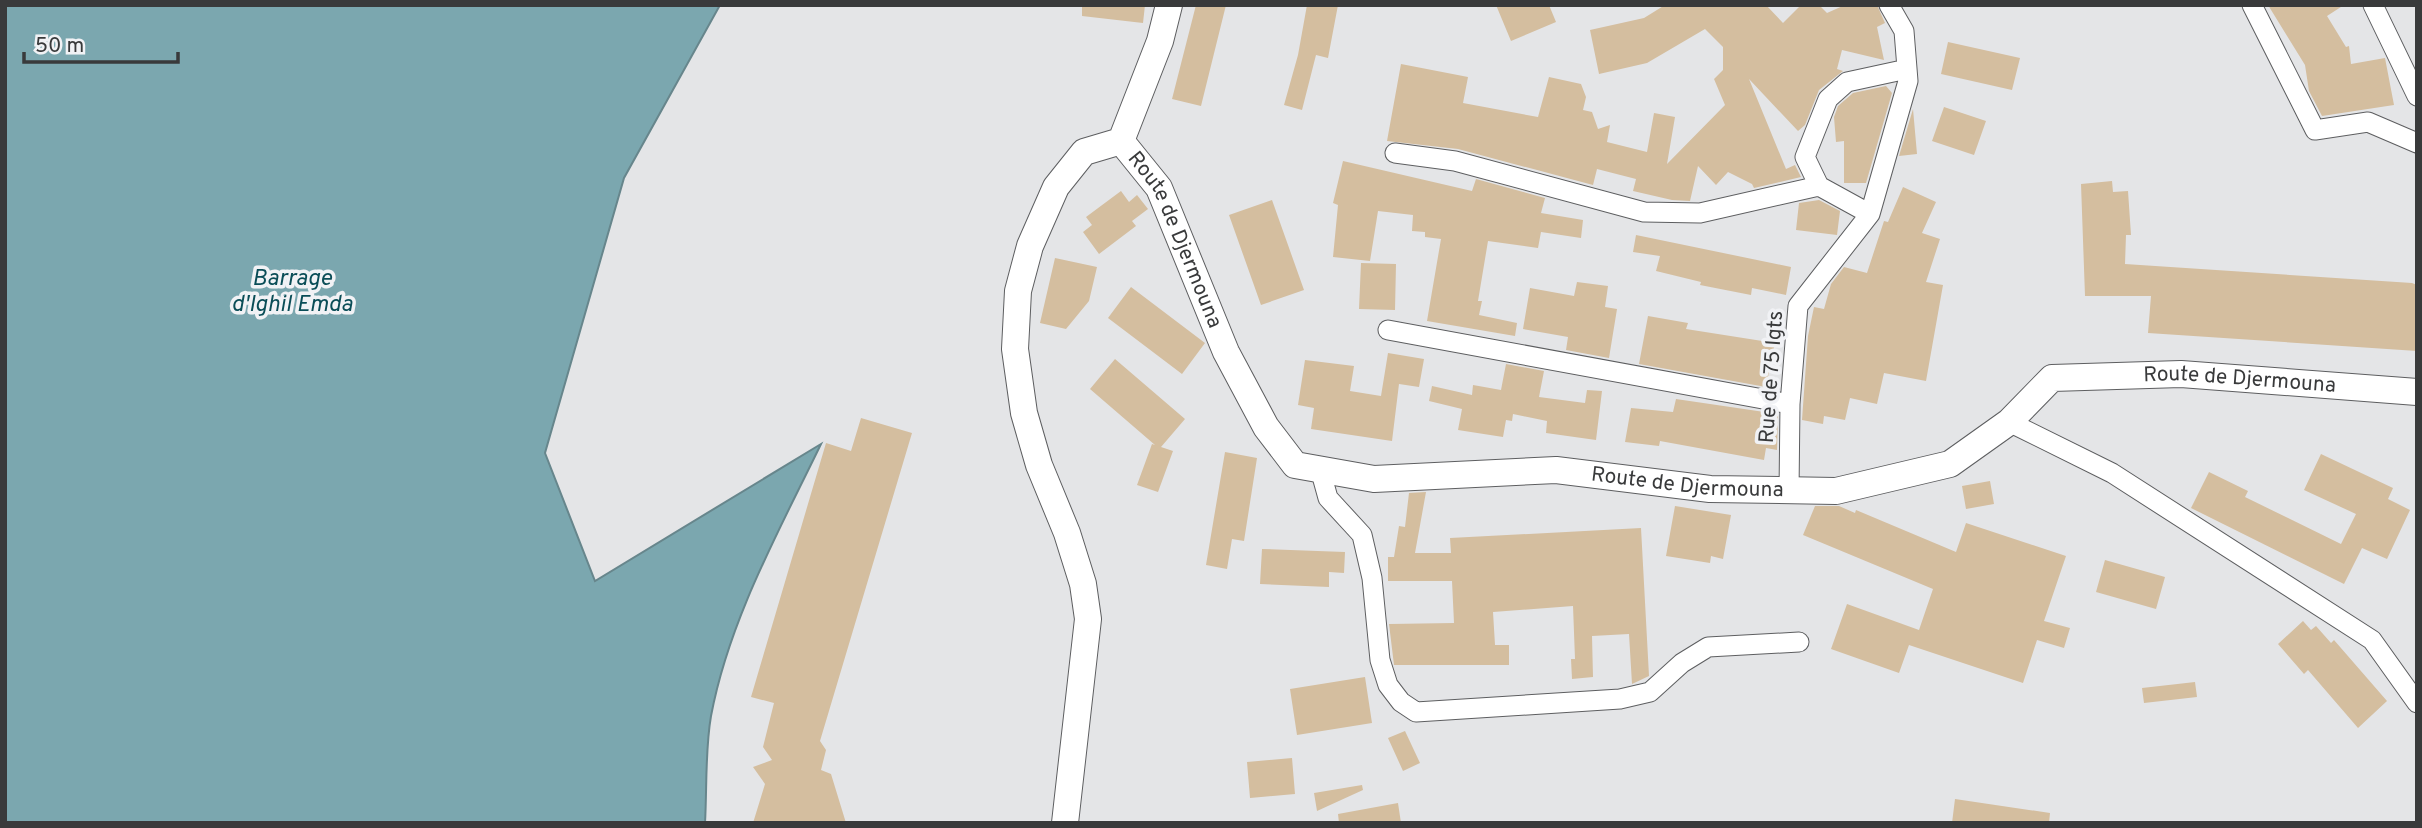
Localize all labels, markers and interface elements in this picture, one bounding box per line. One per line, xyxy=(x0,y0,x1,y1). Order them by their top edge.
scale bar xyxy=(24,21,178,65)
text: 50 m xyxy=(35,33,84,60)
street label: Route de Djermouna xyxy=(1121,146,1228,332)
water label: Barrage d'Ighil Emda xyxy=(231,265,353,320)
street label: Rue de 75 lgts xyxy=(1754,310,1790,444)
street label: Route de Djermouna xyxy=(2143,360,2337,399)
street label: Route de Djermouna xyxy=(1590,461,1784,504)

